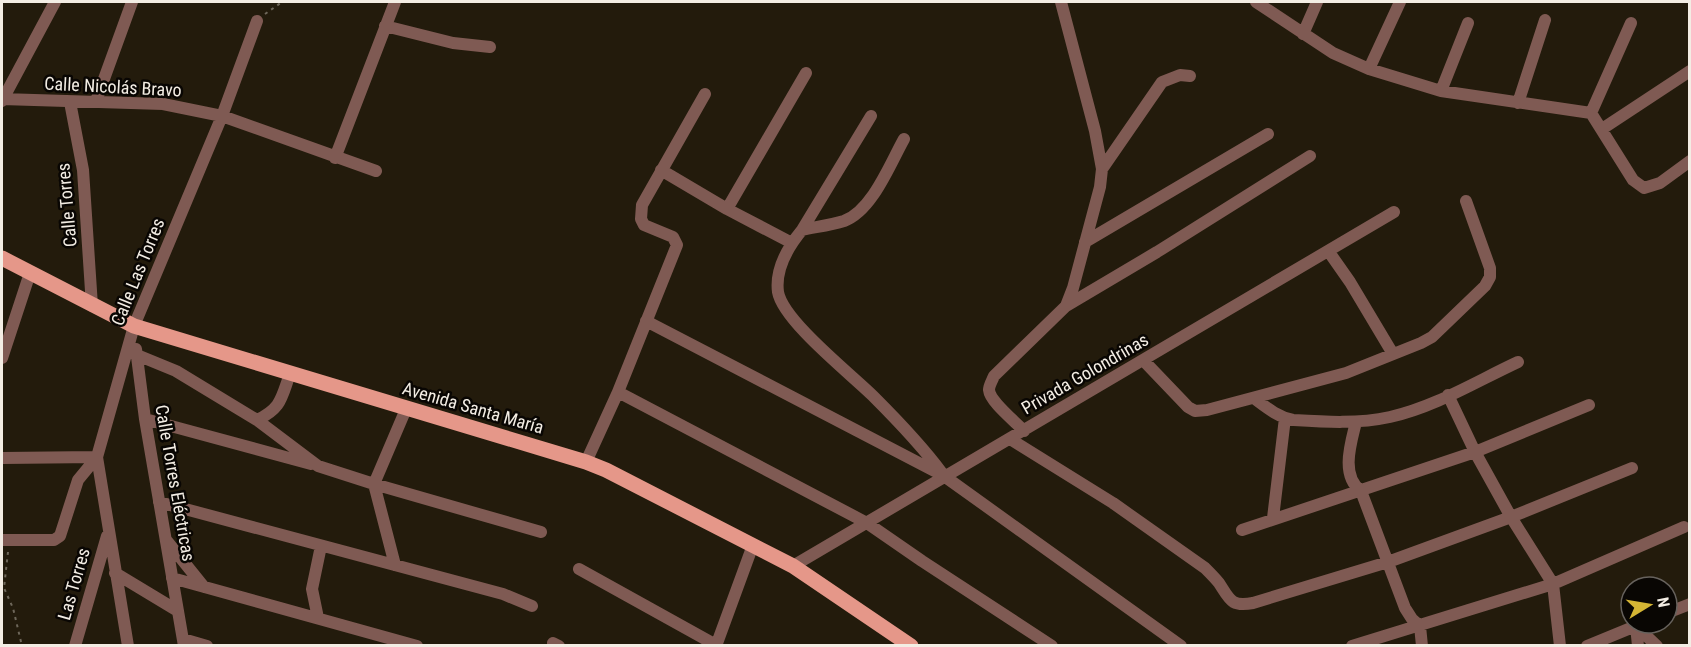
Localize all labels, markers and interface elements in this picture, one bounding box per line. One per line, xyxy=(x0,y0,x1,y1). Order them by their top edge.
street label: Calle Nicolás Bravo xyxy=(44,72,182,101)
street label: Calle Torres xyxy=(52,162,81,248)
street label: Calle Las Torres xyxy=(106,215,169,329)
street label: Privada Golondrinas xyxy=(1018,329,1152,418)
street label: Avenida Santa María xyxy=(400,377,546,438)
street label: Calle Torres Eléctricas xyxy=(151,403,200,563)
street label: Las Torres xyxy=(53,545,94,622)
north arrow xyxy=(1619,575,1679,635)
text: N xyxy=(1653,596,1673,609)

